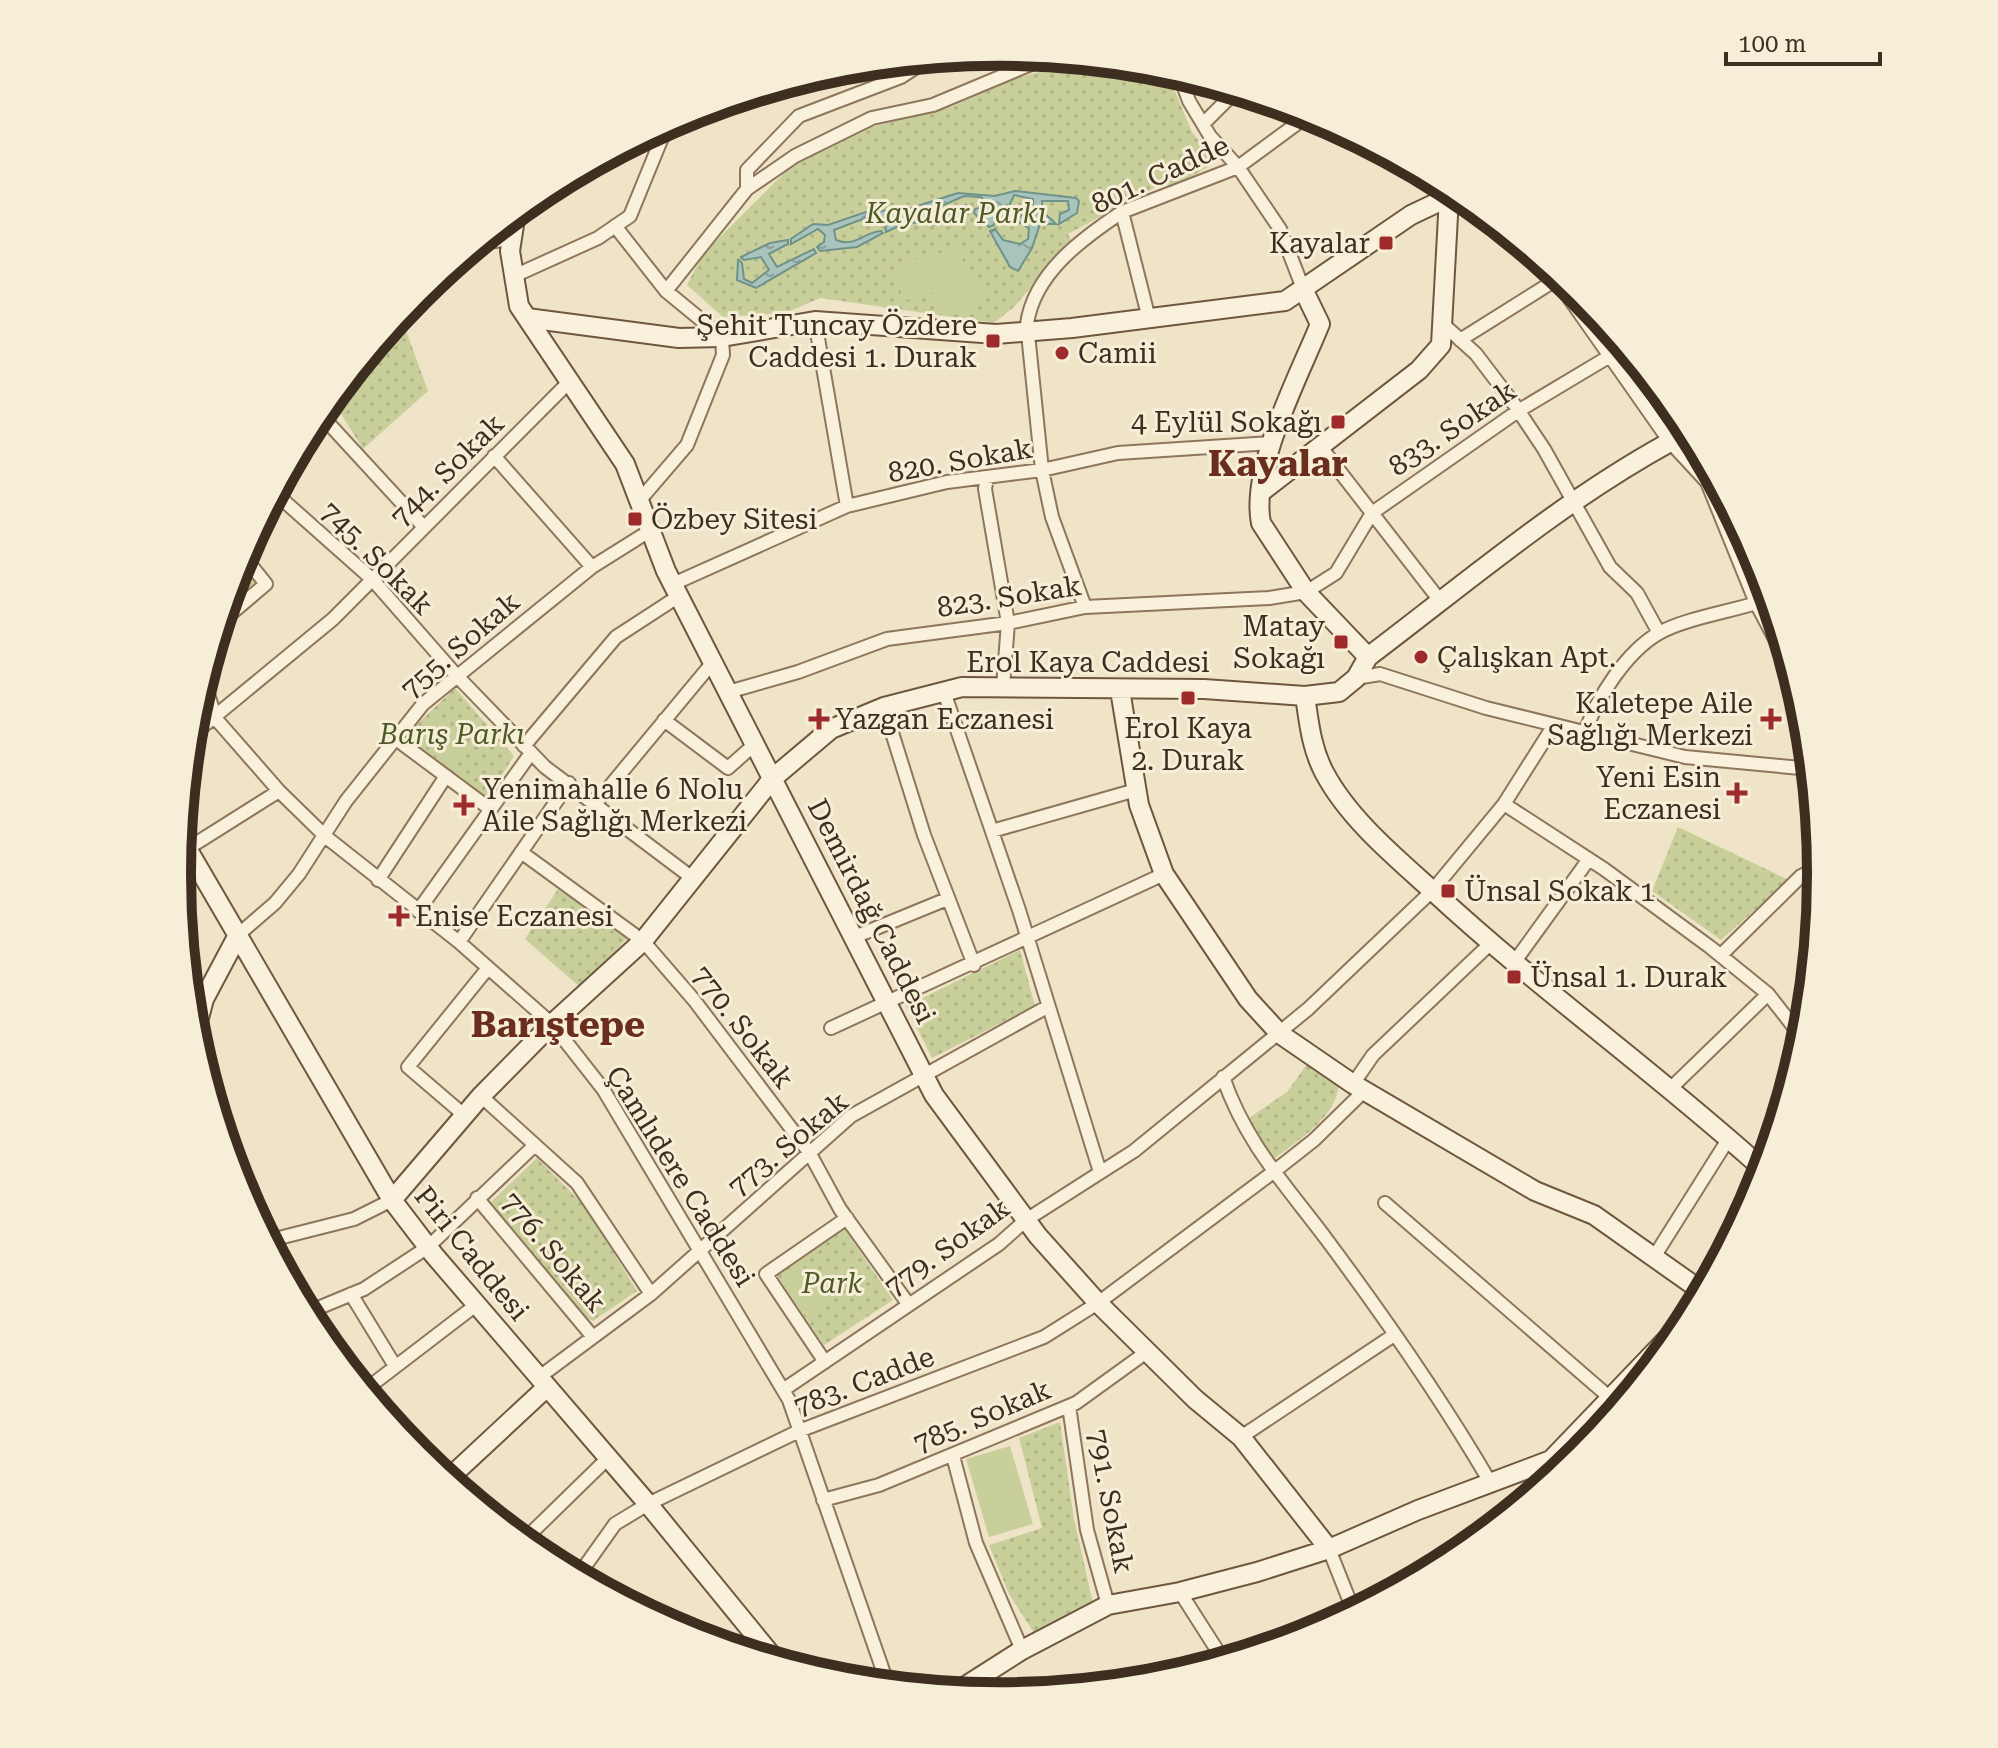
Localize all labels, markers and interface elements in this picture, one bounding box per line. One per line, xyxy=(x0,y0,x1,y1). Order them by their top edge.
scale bar xyxy=(1726,16,1880,66)
text: 100 m xyxy=(1738,30,1806,58)
street label: 801. Cadde xyxy=(1086,128,1234,221)
park label: Kayalar Parkı xyxy=(864,197,1047,230)
place label: Kayalar xyxy=(1269,227,1370,260)
marker: Kayalar xyxy=(1377,234,1395,252)
place label: Şehit Tuncay Özdere Caddesi 1. Durak xyxy=(696,308,977,374)
marker: Şehit Tuncay Özdere Caddesi 1. Durak xyxy=(984,332,1002,350)
place label: Camii xyxy=(1078,337,1157,370)
marker: Camii xyxy=(1053,344,1071,362)
street label: 833. Sokak xyxy=(1383,374,1522,483)
place label: 4 Eylül Sokağı xyxy=(1131,406,1322,439)
street label: 744. Sokak xyxy=(384,407,511,534)
marker: 4 Eylül Sokağı xyxy=(1329,413,1347,431)
street label: 820. Sokak xyxy=(885,432,1035,489)
district label: Kayalar xyxy=(1208,443,1348,485)
street label: 745. Sokak xyxy=(313,495,440,622)
place label: Özbey Sitesi xyxy=(651,502,817,536)
marker: Özbey Sitesi xyxy=(626,510,644,528)
street label: 823. Sokak xyxy=(934,569,1084,624)
street label: 755. Sokak xyxy=(394,585,526,706)
place label: Matay Sokağı xyxy=(1233,610,1325,675)
marker: Matay Sokağı xyxy=(1332,633,1350,651)
place label: Çalışkan Apt. xyxy=(1437,641,1616,674)
street label: Erol Kaya Caddesi xyxy=(966,646,1210,679)
marker: Çalışkan Apt. xyxy=(1412,648,1430,666)
place label: Kaletepe Aile Sağlığı Merkezi xyxy=(1547,687,1753,752)
marker: Erol Kaya 2. Durak xyxy=(1179,689,1197,707)
place label: Yazgan Eczanesi xyxy=(835,703,1054,736)
marker: Kaletepe Aile Sağlığı Merkezi xyxy=(1760,708,1782,730)
marker: Yazgan Eczanesi xyxy=(810,710,828,728)
place label: Erol Kaya 2. Durak xyxy=(1124,712,1252,777)
park label: Barış Parkı xyxy=(378,718,525,751)
place label: Yeni Esin Eczanesi xyxy=(1596,761,1721,826)
place label: Yenimahalle 6 Nolu Aile Sağlığı Merkezi xyxy=(482,773,747,838)
marker: Yeni Esin Eczanesi xyxy=(1728,784,1746,802)
marker: Yenimahalle 6 Nolu Aile Sağlığı Merkezi xyxy=(453,794,475,816)
street label: Demirdağ Caddesi xyxy=(801,794,942,1029)
place label: Ünsal Sokak 1 xyxy=(1464,874,1656,908)
marker: Ünsal Sokak 1 xyxy=(1439,882,1457,900)
place label: Enise Eczanesi xyxy=(415,900,614,933)
marker: Enise Eczanesi xyxy=(390,907,408,925)
street label: 770. Sokak xyxy=(685,960,801,1095)
place label: Ünsal 1. Durak xyxy=(1530,960,1728,994)
marker: Ünsal 1. Durak xyxy=(1505,968,1523,986)
district label: Barıştepe xyxy=(471,1004,645,1046)
street label: Çamlıdere Caddesi xyxy=(599,1060,762,1293)
street label: 773. Sokak xyxy=(722,1085,855,1204)
street label: Piri Caddesi xyxy=(407,1180,536,1327)
street label: 776. Sokak xyxy=(494,1186,613,1319)
street label: 779. Sokak xyxy=(879,1191,1016,1304)
park label: Park xyxy=(801,1267,863,1300)
street label: 783. Cadde xyxy=(789,1340,939,1423)
street label: 785. Sokak xyxy=(909,1373,1056,1460)
street label: 791. Sokak xyxy=(1080,1426,1141,1576)

